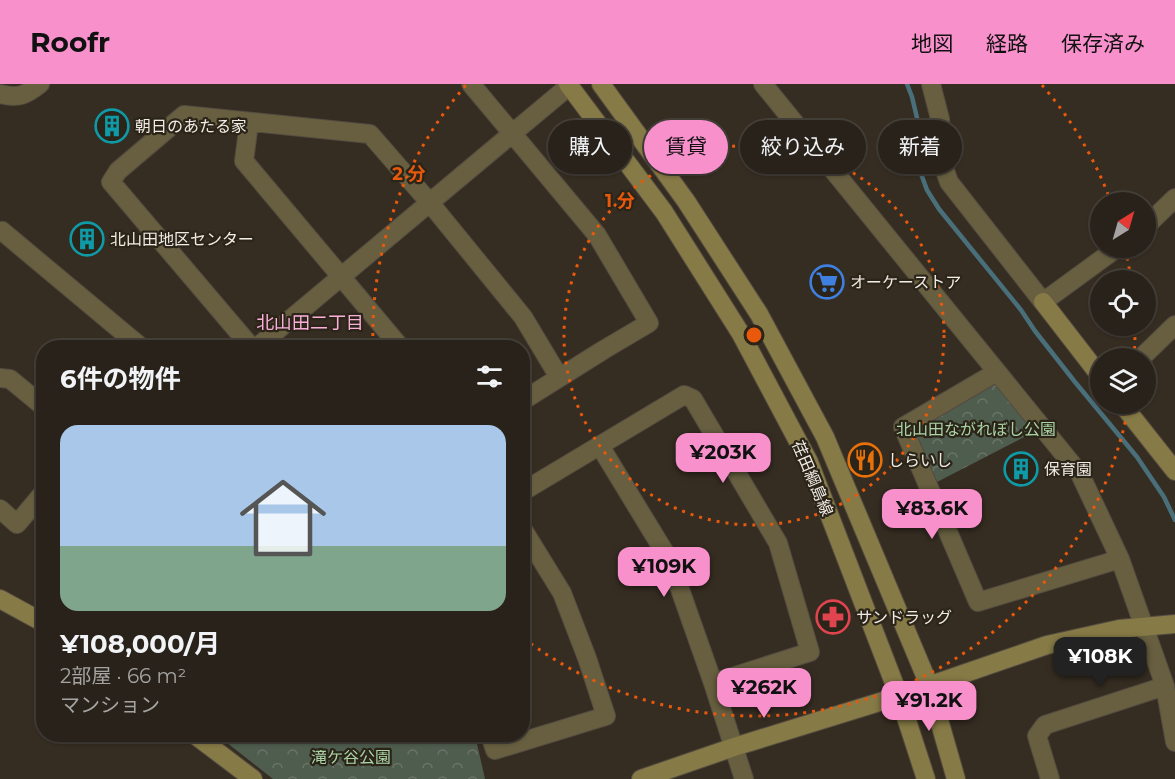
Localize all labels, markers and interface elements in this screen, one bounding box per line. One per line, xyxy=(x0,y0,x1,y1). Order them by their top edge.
text: Roofr xyxy=(30,25,110,59)
text: 地図 xyxy=(911,31,953,56)
text: 経路 xyxy=(986,31,1028,56)
text: 保存済み xyxy=(1061,31,1145,56)
building icon: 朝日のあたる家 xyxy=(94,108,130,144)
place label: 朝日のあたる家 xyxy=(135,117,247,136)
chip: 購入 xyxy=(548,120,632,174)
chip: 賃貸 xyxy=(644,120,728,174)
chip: 絞り込み xyxy=(740,120,866,174)
chip: 新着 xyxy=(878,120,962,174)
text: 2 分 xyxy=(392,163,426,185)
text: 1 分 xyxy=(605,190,635,212)
north arrow xyxy=(1090,192,1156,258)
map controls xyxy=(1090,192,1156,414)
building icon: 北山田地区センター xyxy=(69,221,105,257)
place label: 北山田地区センター xyxy=(110,230,254,249)
supermarket icon: オーケーストア xyxy=(809,264,845,300)
button: locate xyxy=(1090,270,1156,336)
place label: オーケーストア xyxy=(850,273,961,292)
district label: 北山田二丁目 xyxy=(256,312,364,334)
centre of rings xyxy=(744,325,764,345)
button: layers xyxy=(1090,348,1156,414)
icon: filters xyxy=(473,360,506,393)
text: 6件の物件 xyxy=(60,363,181,395)
park label: 北山田ながれぼし公園 xyxy=(896,420,1056,439)
pin: ¥203K xyxy=(681,433,765,484)
street label: 荏田綱島線 xyxy=(788,438,837,519)
text: ¥203K xyxy=(690,440,756,464)
restaurant icon: しらいし xyxy=(847,442,883,478)
place label: しらいし xyxy=(888,451,952,470)
building icon: 保育園 xyxy=(1003,451,1039,487)
place label: 保育園 xyxy=(1044,460,1092,479)
icon: home xyxy=(229,464,337,572)
pin: ¥83.6K xyxy=(883,489,981,540)
text: ¥83.6K xyxy=(896,496,968,520)
pin: ¥109K xyxy=(622,547,706,598)
text: ¥109K xyxy=(632,554,696,578)
pharmacy icon: サンドラッグ xyxy=(815,599,851,635)
place label: サンドラッグ xyxy=(856,608,952,627)
text: ¥108,000/月 xyxy=(60,628,220,660)
pin: ¥108K xyxy=(1058,637,1142,688)
text: ¥108K xyxy=(1068,644,1132,668)
text: 2部屋 · 66 m² xyxy=(60,664,186,688)
pin: ¥262K xyxy=(722,668,806,719)
text: ¥262K xyxy=(731,675,797,699)
pin: ¥91.2K xyxy=(880,681,978,732)
text: ¥91.2K xyxy=(895,688,963,712)
text: マンション xyxy=(60,693,160,717)
park label: 滝ケ谷公園 xyxy=(311,748,391,767)

